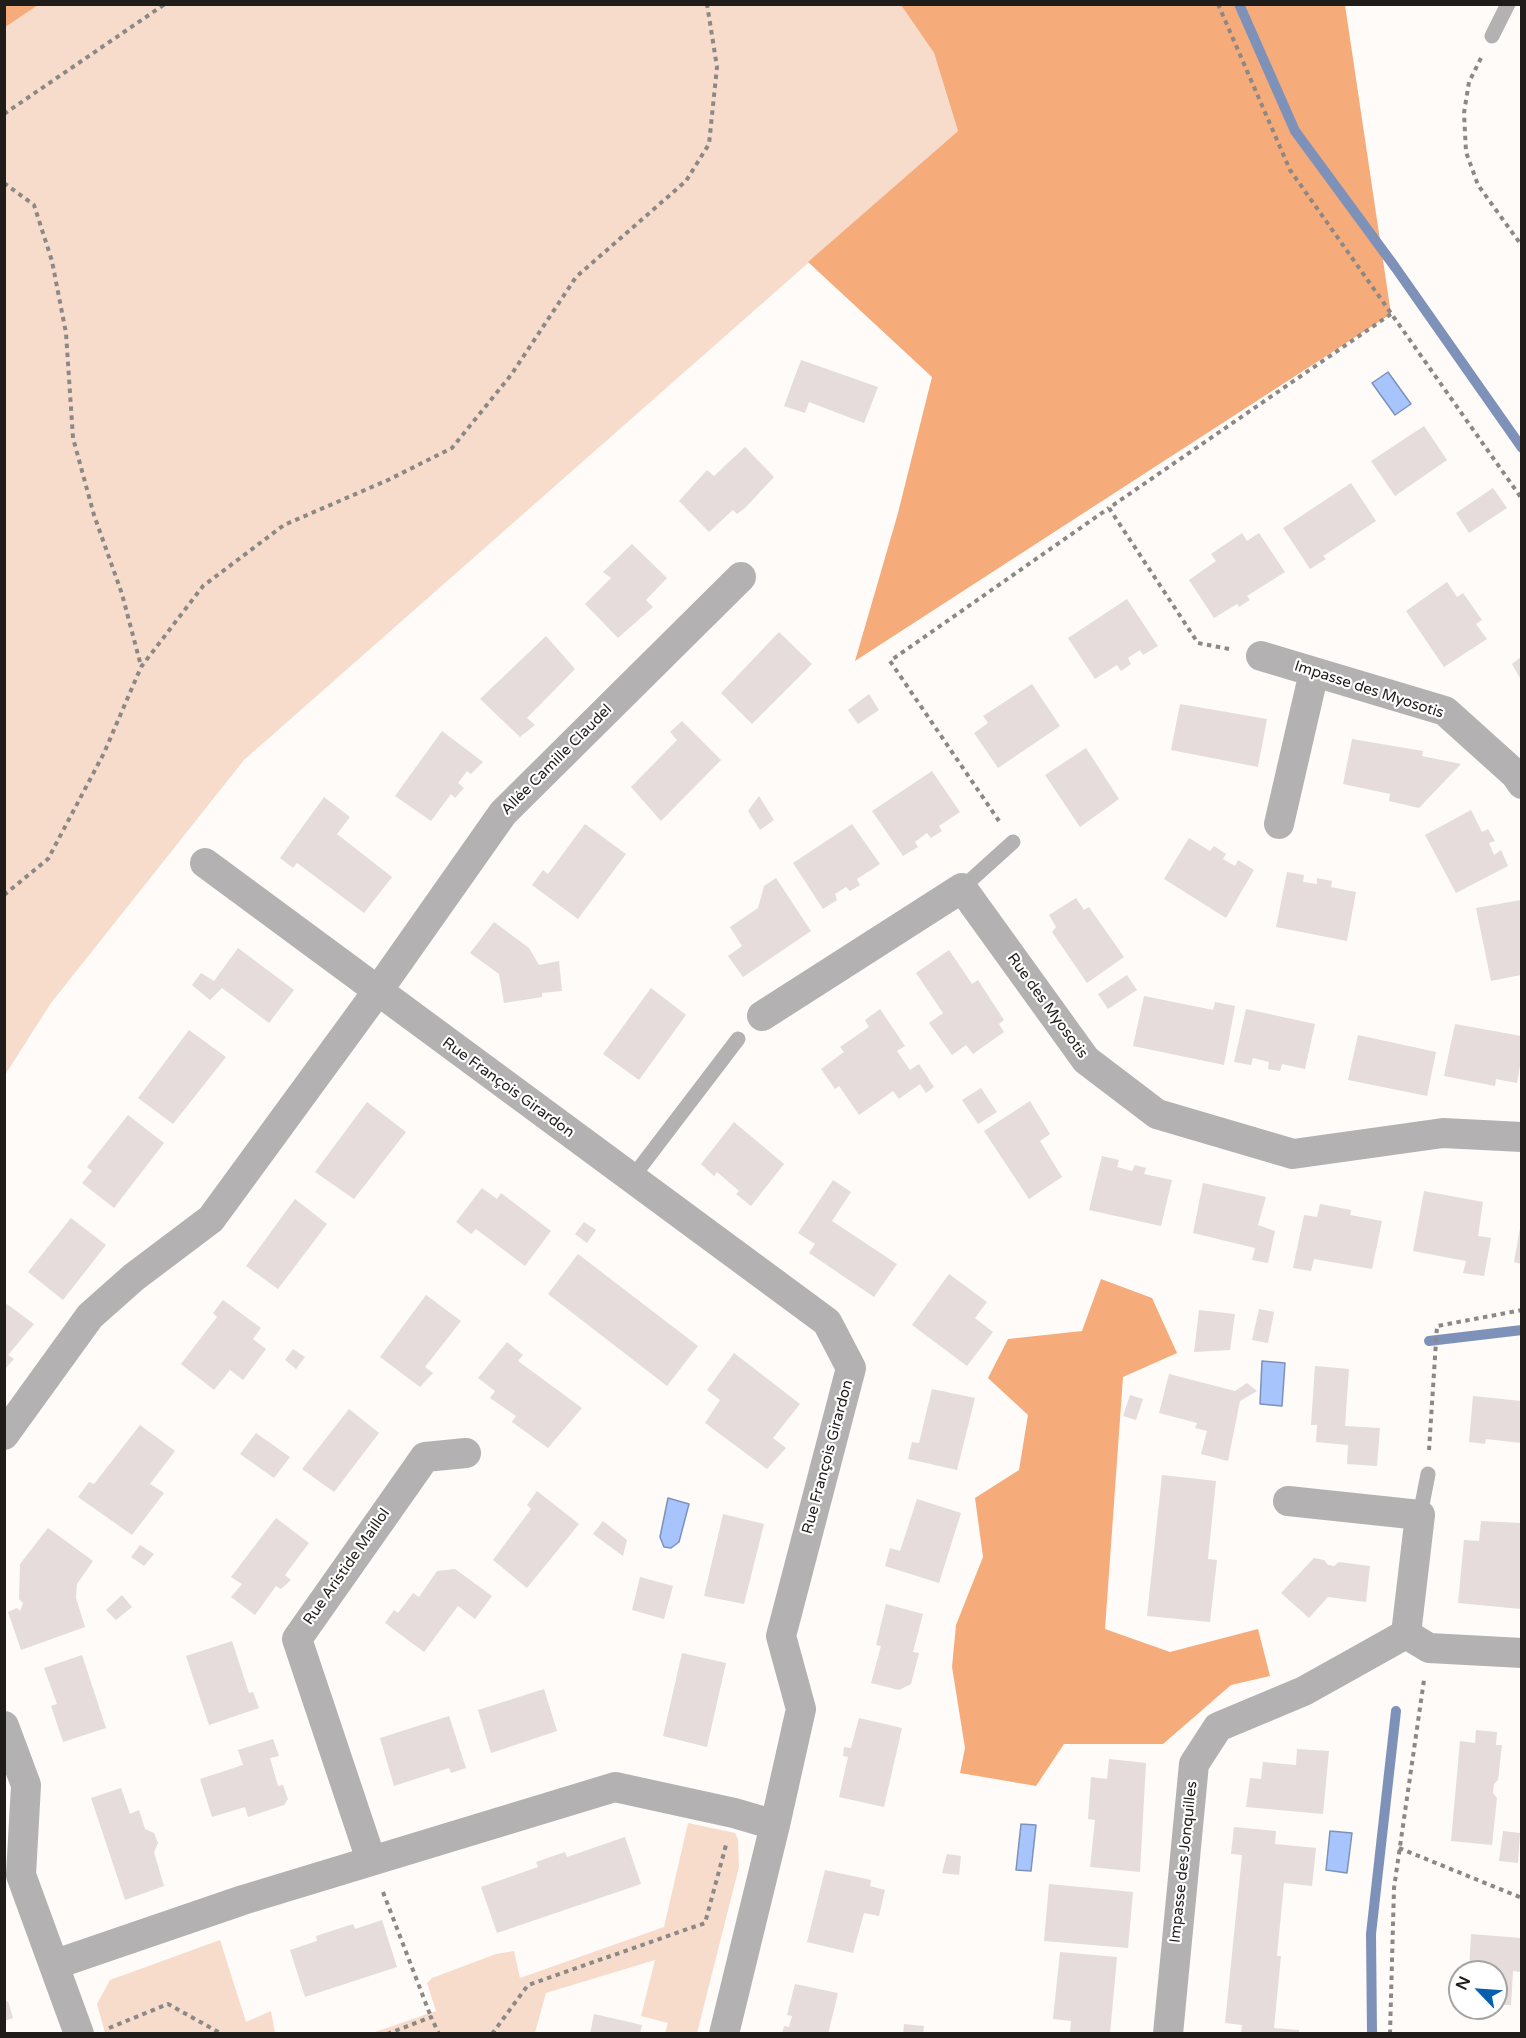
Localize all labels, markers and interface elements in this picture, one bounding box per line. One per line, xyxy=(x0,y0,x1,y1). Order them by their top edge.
street label: Impasse des Myosotis xyxy=(1292,657,1446,723)
street label: Allée Camille Claudel xyxy=(498,701,616,819)
street label: Rue des Myosotis xyxy=(1003,950,1091,1062)
street label: Rue François Girardon xyxy=(439,1034,577,1142)
street label: Rue François Girardon xyxy=(799,1378,857,1536)
street label: Rue Aristide Maillol xyxy=(300,1505,394,1629)
street label: Impasse des Jonquilles xyxy=(1167,1780,1201,1944)
north arrow xyxy=(1448,1960,1508,2020)
text: N xyxy=(1452,1973,1475,1993)

